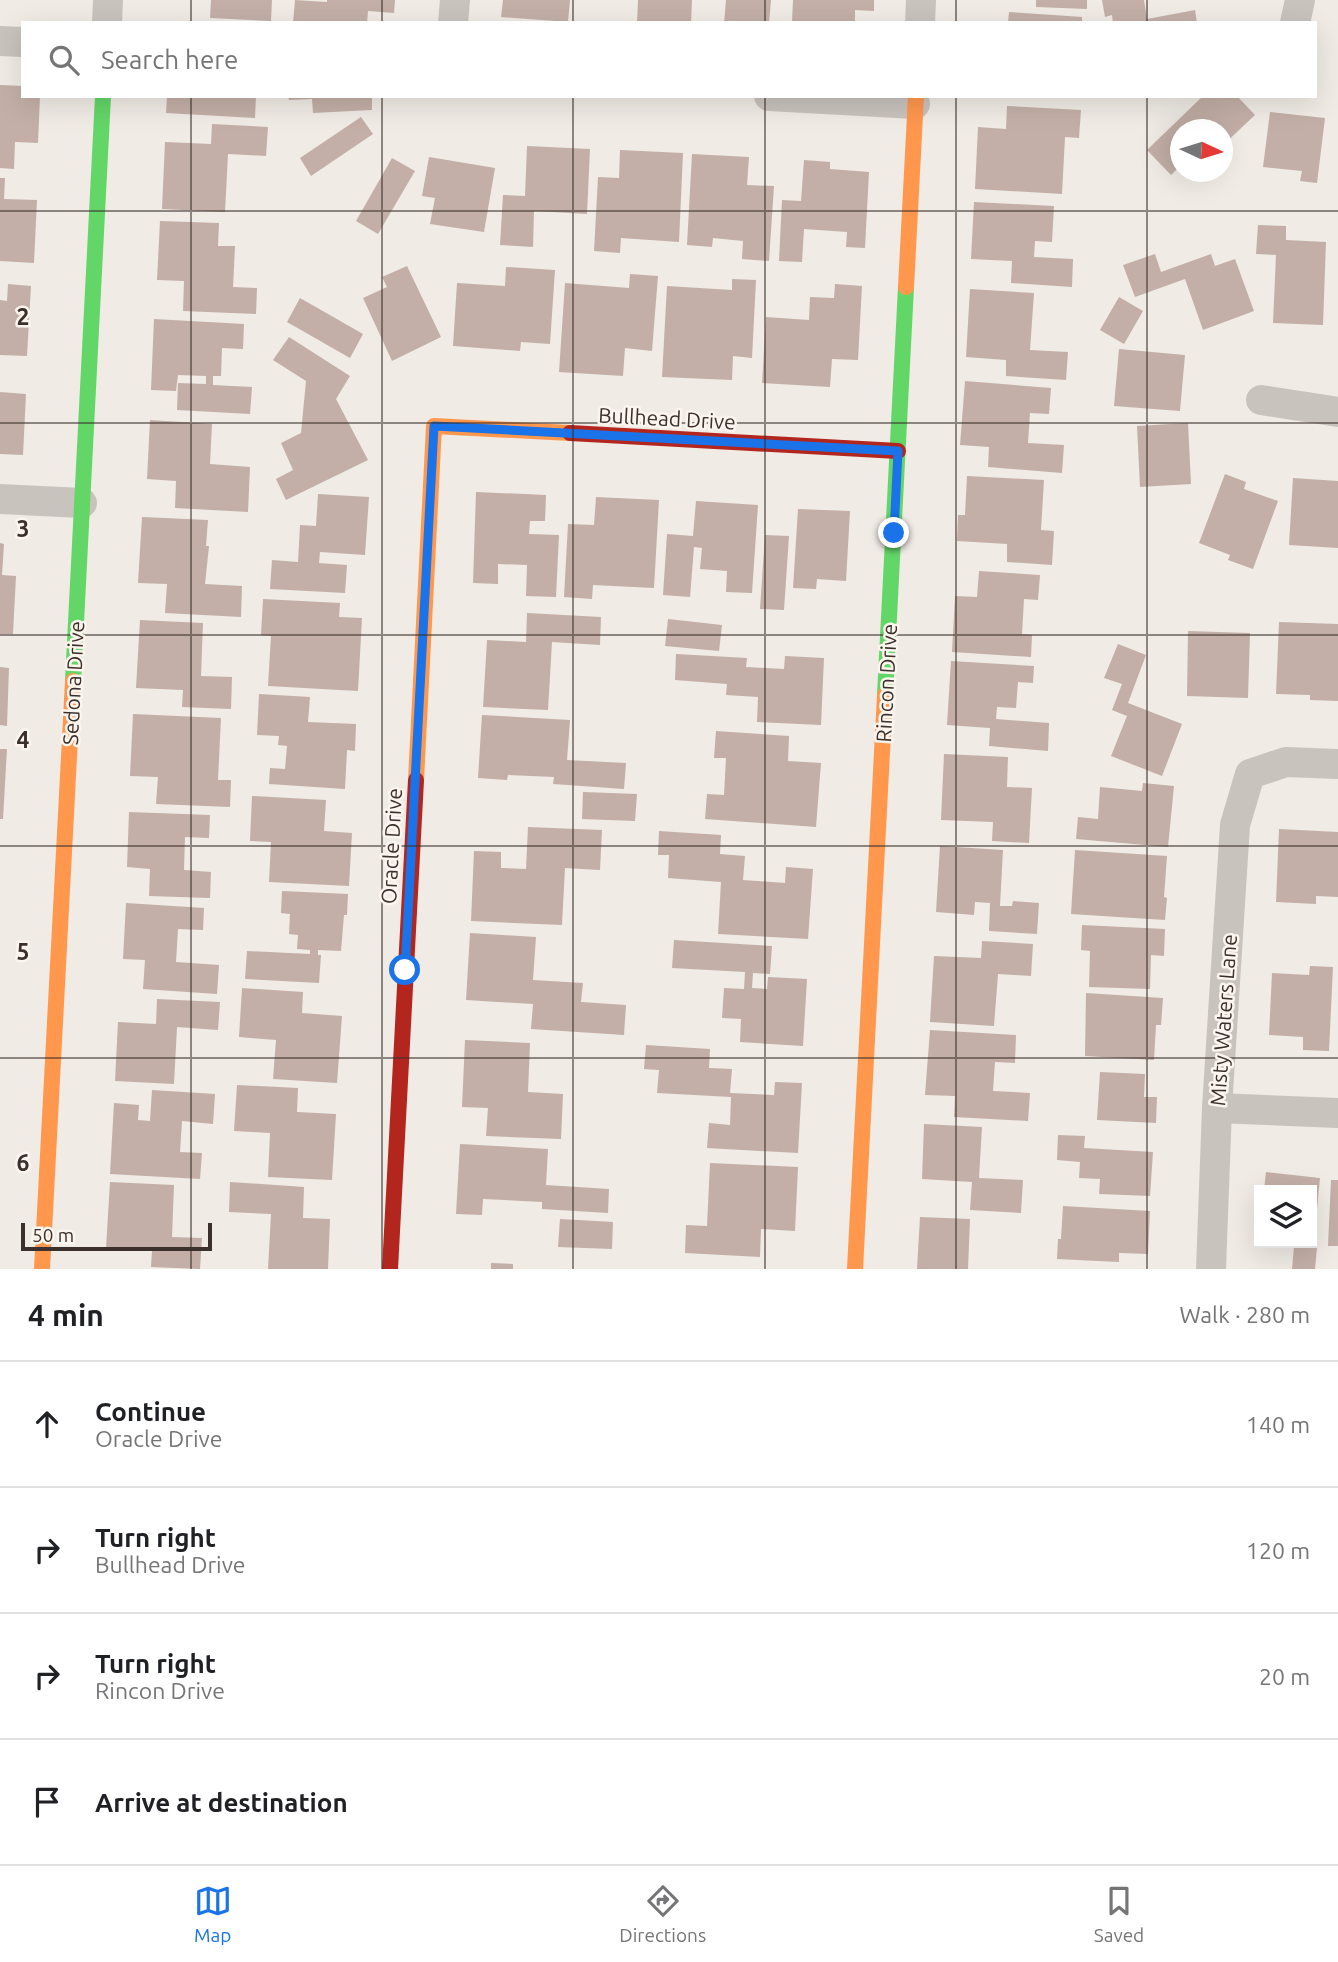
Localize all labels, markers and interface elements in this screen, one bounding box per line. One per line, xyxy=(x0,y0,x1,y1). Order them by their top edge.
search box xyxy=(21,21,1317,98)
icon: search xyxy=(45,41,83,79)
text: Search here xyxy=(101,45,238,74)
north arrow xyxy=(1170,119,1233,182)
text: 2 xyxy=(17,304,29,329)
street label: Bullhead Drive xyxy=(598,402,736,434)
text: 3 xyxy=(17,516,29,541)
route end xyxy=(878,517,909,548)
street label: Sedona Drive xyxy=(58,620,88,746)
street label: Rincon Drive xyxy=(871,623,901,743)
text: 4 xyxy=(17,727,30,752)
street label: Oracle Drive xyxy=(376,787,406,905)
street label: Misty Waters Lane xyxy=(1205,933,1241,1107)
text: 5 xyxy=(17,939,29,964)
route start xyxy=(389,954,420,985)
text: 6 xyxy=(17,1150,30,1175)
map controls xyxy=(1254,1185,1317,1248)
button: layers xyxy=(1254,1185,1317,1248)
scale bar xyxy=(21,1220,212,1252)
text: 50 m xyxy=(32,1224,74,1246)
text: 4 min xyxy=(28,1298,104,1332)
text: Walk · 280 m xyxy=(1179,1302,1310,1327)
text: Continue xyxy=(95,1397,206,1426)
icon: ahead xyxy=(28,1405,66,1443)
text: 140 m xyxy=(1246,1412,1310,1437)
text: Oracle Drive xyxy=(95,1426,222,1451)
text: Turn right xyxy=(95,1523,216,1552)
icon: right xyxy=(28,1531,66,1569)
text: 120 m xyxy=(1246,1538,1310,1563)
text: Bullhead Drive xyxy=(95,1552,246,1577)
text: Turn right xyxy=(95,1649,216,1678)
icon: right xyxy=(28,1657,66,1695)
text: 20 m xyxy=(1259,1664,1310,1689)
text: Rincon Drive xyxy=(95,1678,225,1703)
icon: arrive xyxy=(28,1783,66,1821)
text: Arrive at destination xyxy=(95,1788,348,1817)
tab: Map xyxy=(194,1882,232,1946)
tab: Directions xyxy=(619,1882,706,1946)
tab: Saved xyxy=(1094,1882,1144,1946)

